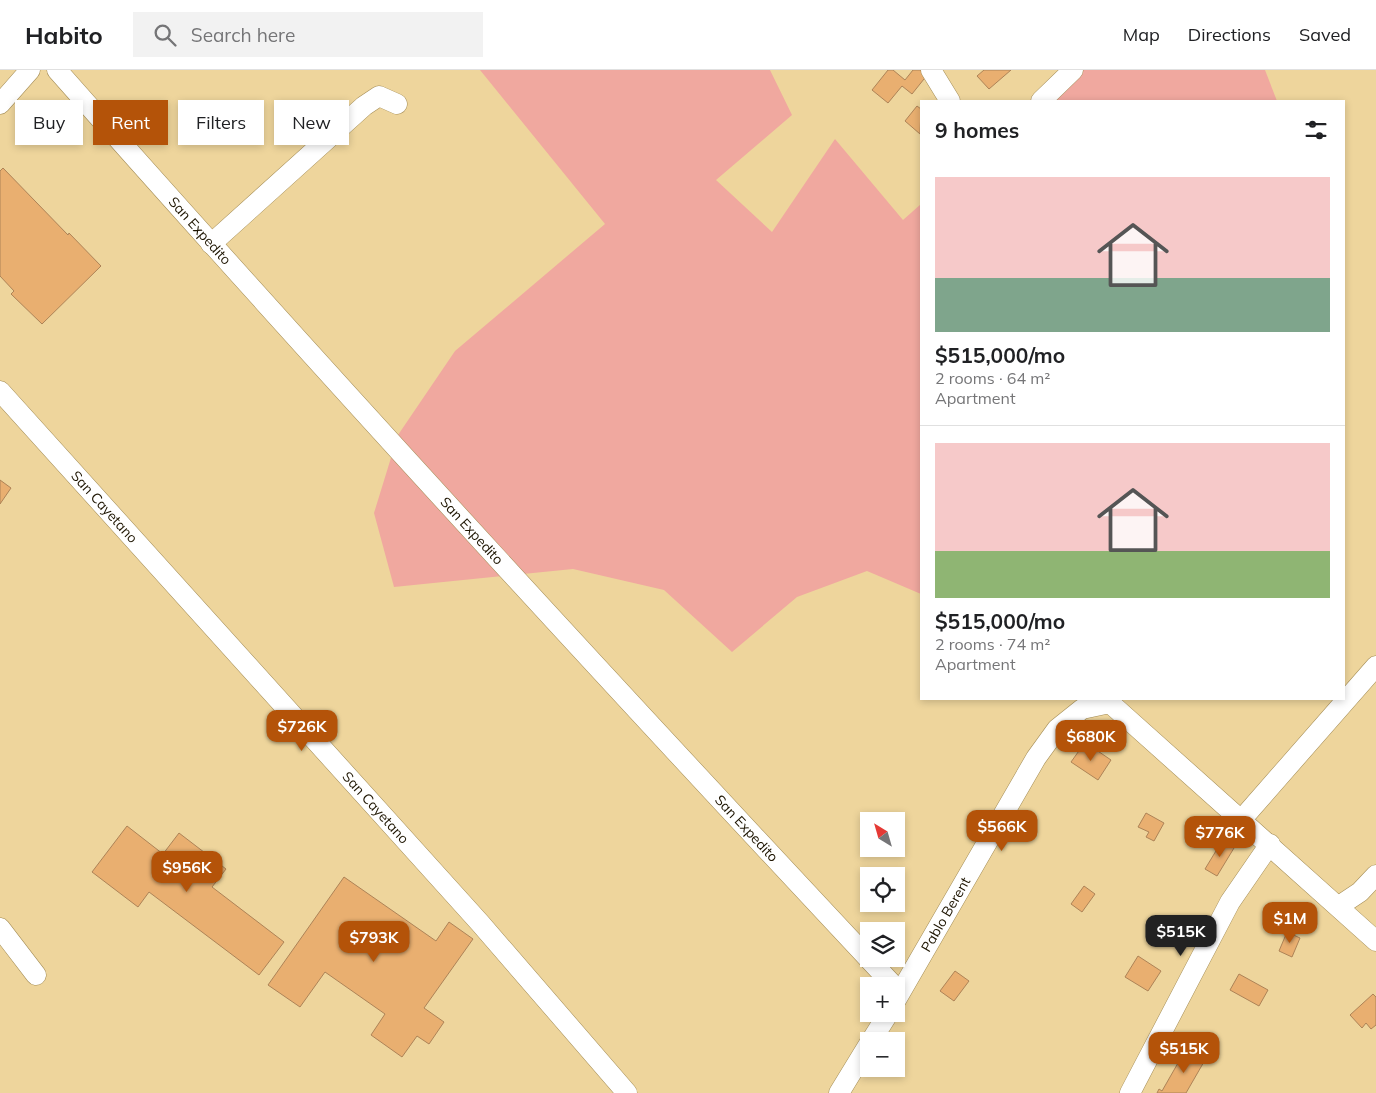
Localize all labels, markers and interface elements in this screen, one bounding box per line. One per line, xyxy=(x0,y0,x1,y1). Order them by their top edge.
search box xyxy=(133,12,483,57)
text: Habito xyxy=(25,20,103,50)
icon: search xyxy=(151,21,179,49)
text: Search here xyxy=(191,23,295,47)
text: Map xyxy=(1123,23,1160,46)
text: Directions xyxy=(1188,23,1271,46)
text: Saved xyxy=(1299,23,1351,46)
chip: Buy xyxy=(15,100,83,145)
chip: Rent xyxy=(93,100,168,145)
chip: Filters xyxy=(178,100,264,145)
chip: New xyxy=(274,100,349,145)
icon: filters xyxy=(1302,116,1330,144)
text: 9 homes xyxy=(935,117,1019,143)
street label: San Expedito xyxy=(165,193,235,268)
icon: home xyxy=(1088,210,1178,300)
text: $515,000/mo xyxy=(935,342,1065,368)
text: 2 rooms · 64 m² xyxy=(935,368,1050,388)
text: Apartment xyxy=(935,388,1016,408)
street label: San Cayetano xyxy=(67,467,142,547)
icon: home xyxy=(1088,475,1178,565)
street label: San Expedito xyxy=(436,493,507,568)
text: $515,000/mo xyxy=(935,608,1065,634)
text: 2 rooms · 74 m² xyxy=(935,634,1050,654)
text: Apartment xyxy=(935,654,1016,674)
pin: $726K xyxy=(267,710,337,752)
text: $726K xyxy=(277,716,327,736)
pin: $680K xyxy=(1056,720,1126,762)
text: $680K xyxy=(1066,726,1116,746)
street label: San Cayetano xyxy=(339,768,413,847)
street label: San Expedito xyxy=(711,791,782,866)
pin: $566K xyxy=(967,810,1037,852)
north arrow xyxy=(860,812,905,858)
map controls xyxy=(860,812,905,1077)
text: $566K xyxy=(977,816,1027,836)
pin: $776K xyxy=(1185,816,1255,858)
text: $776K xyxy=(1195,822,1245,842)
pin: $956K xyxy=(152,850,222,893)
text: $956K xyxy=(162,857,212,877)
button: locate xyxy=(860,867,905,912)
street label: Pablo Berent xyxy=(917,874,974,955)
pin: $1M xyxy=(1266,902,1314,944)
text: $1M xyxy=(1273,908,1307,928)
pin: $515K xyxy=(1146,914,1216,957)
pin: $793K xyxy=(339,920,409,963)
text: $515K xyxy=(1156,921,1206,941)
button: layers xyxy=(860,922,905,967)
text: $793K xyxy=(349,927,399,947)
button: + xyxy=(860,977,905,1022)
button: − xyxy=(860,1032,905,1077)
pin: $515K xyxy=(1149,1032,1219,1074)
text: $515K xyxy=(1159,1038,1209,1058)

